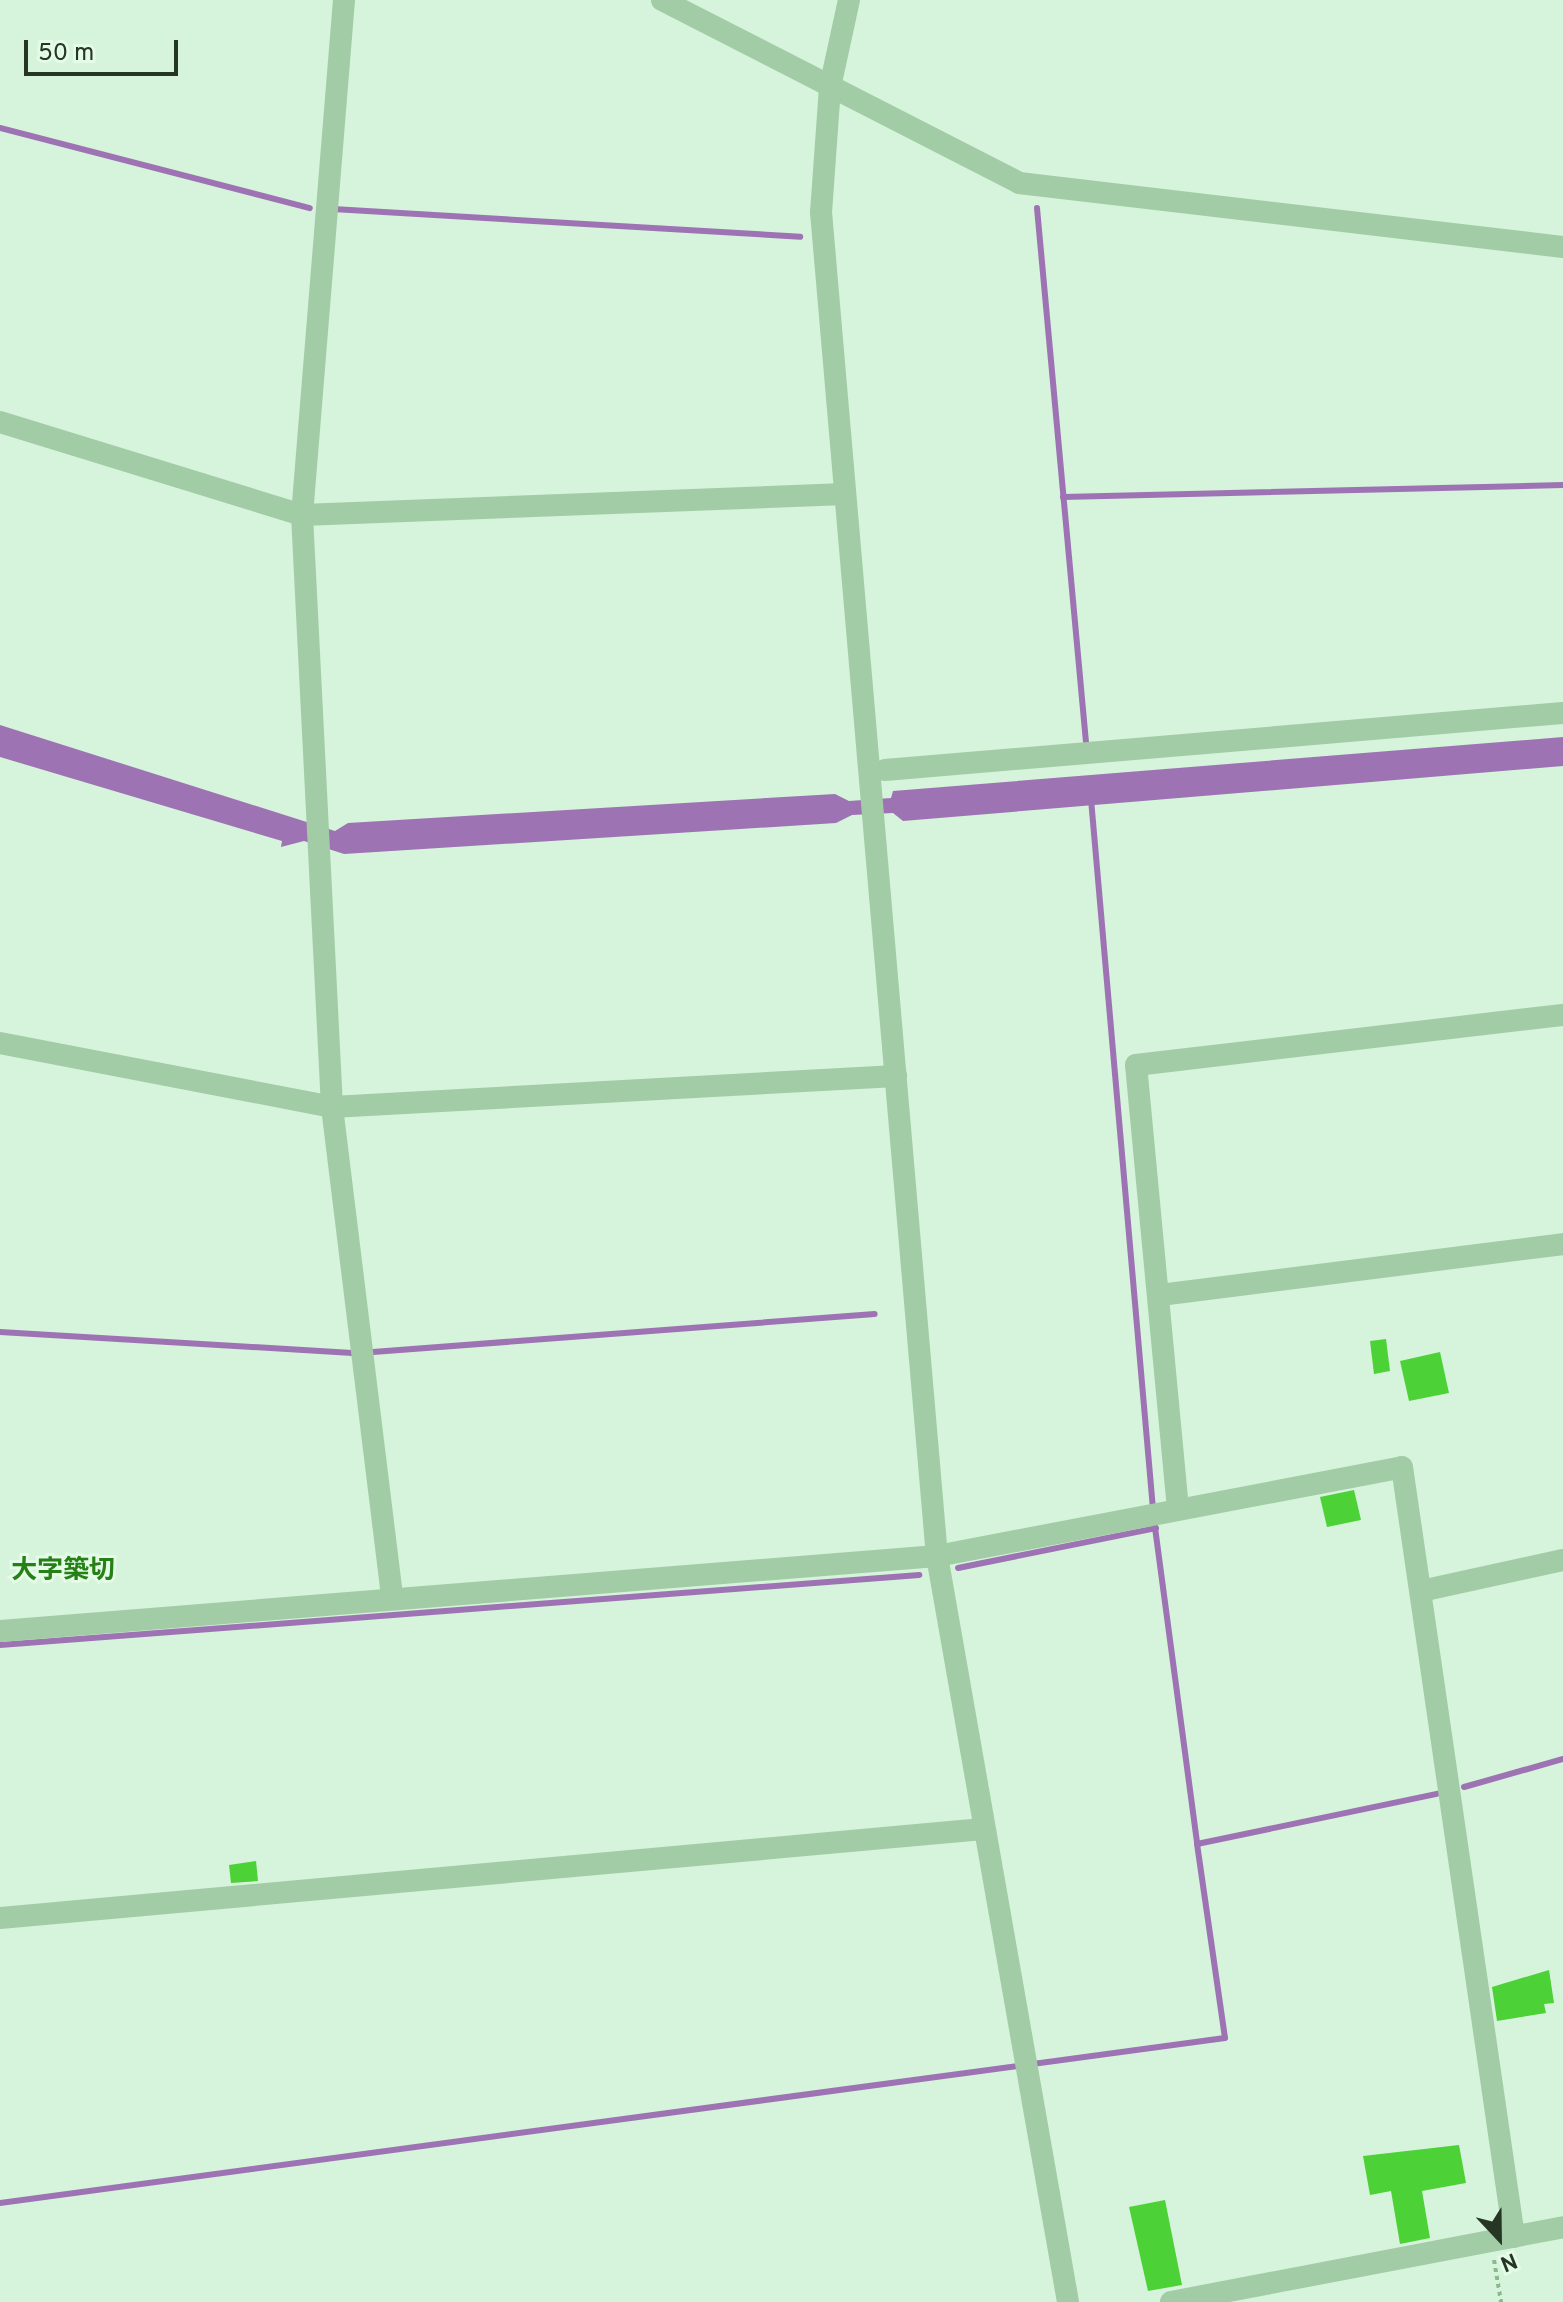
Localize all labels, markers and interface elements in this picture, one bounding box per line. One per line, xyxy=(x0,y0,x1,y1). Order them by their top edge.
scale bar xyxy=(28,24,182,74)
text: 50 m xyxy=(38,39,94,69)
district label: 大字築切 xyxy=(11,1556,115,1588)
north arrow xyxy=(1459,2198,1539,2278)
text: N xyxy=(1496,2245,1521,2276)

